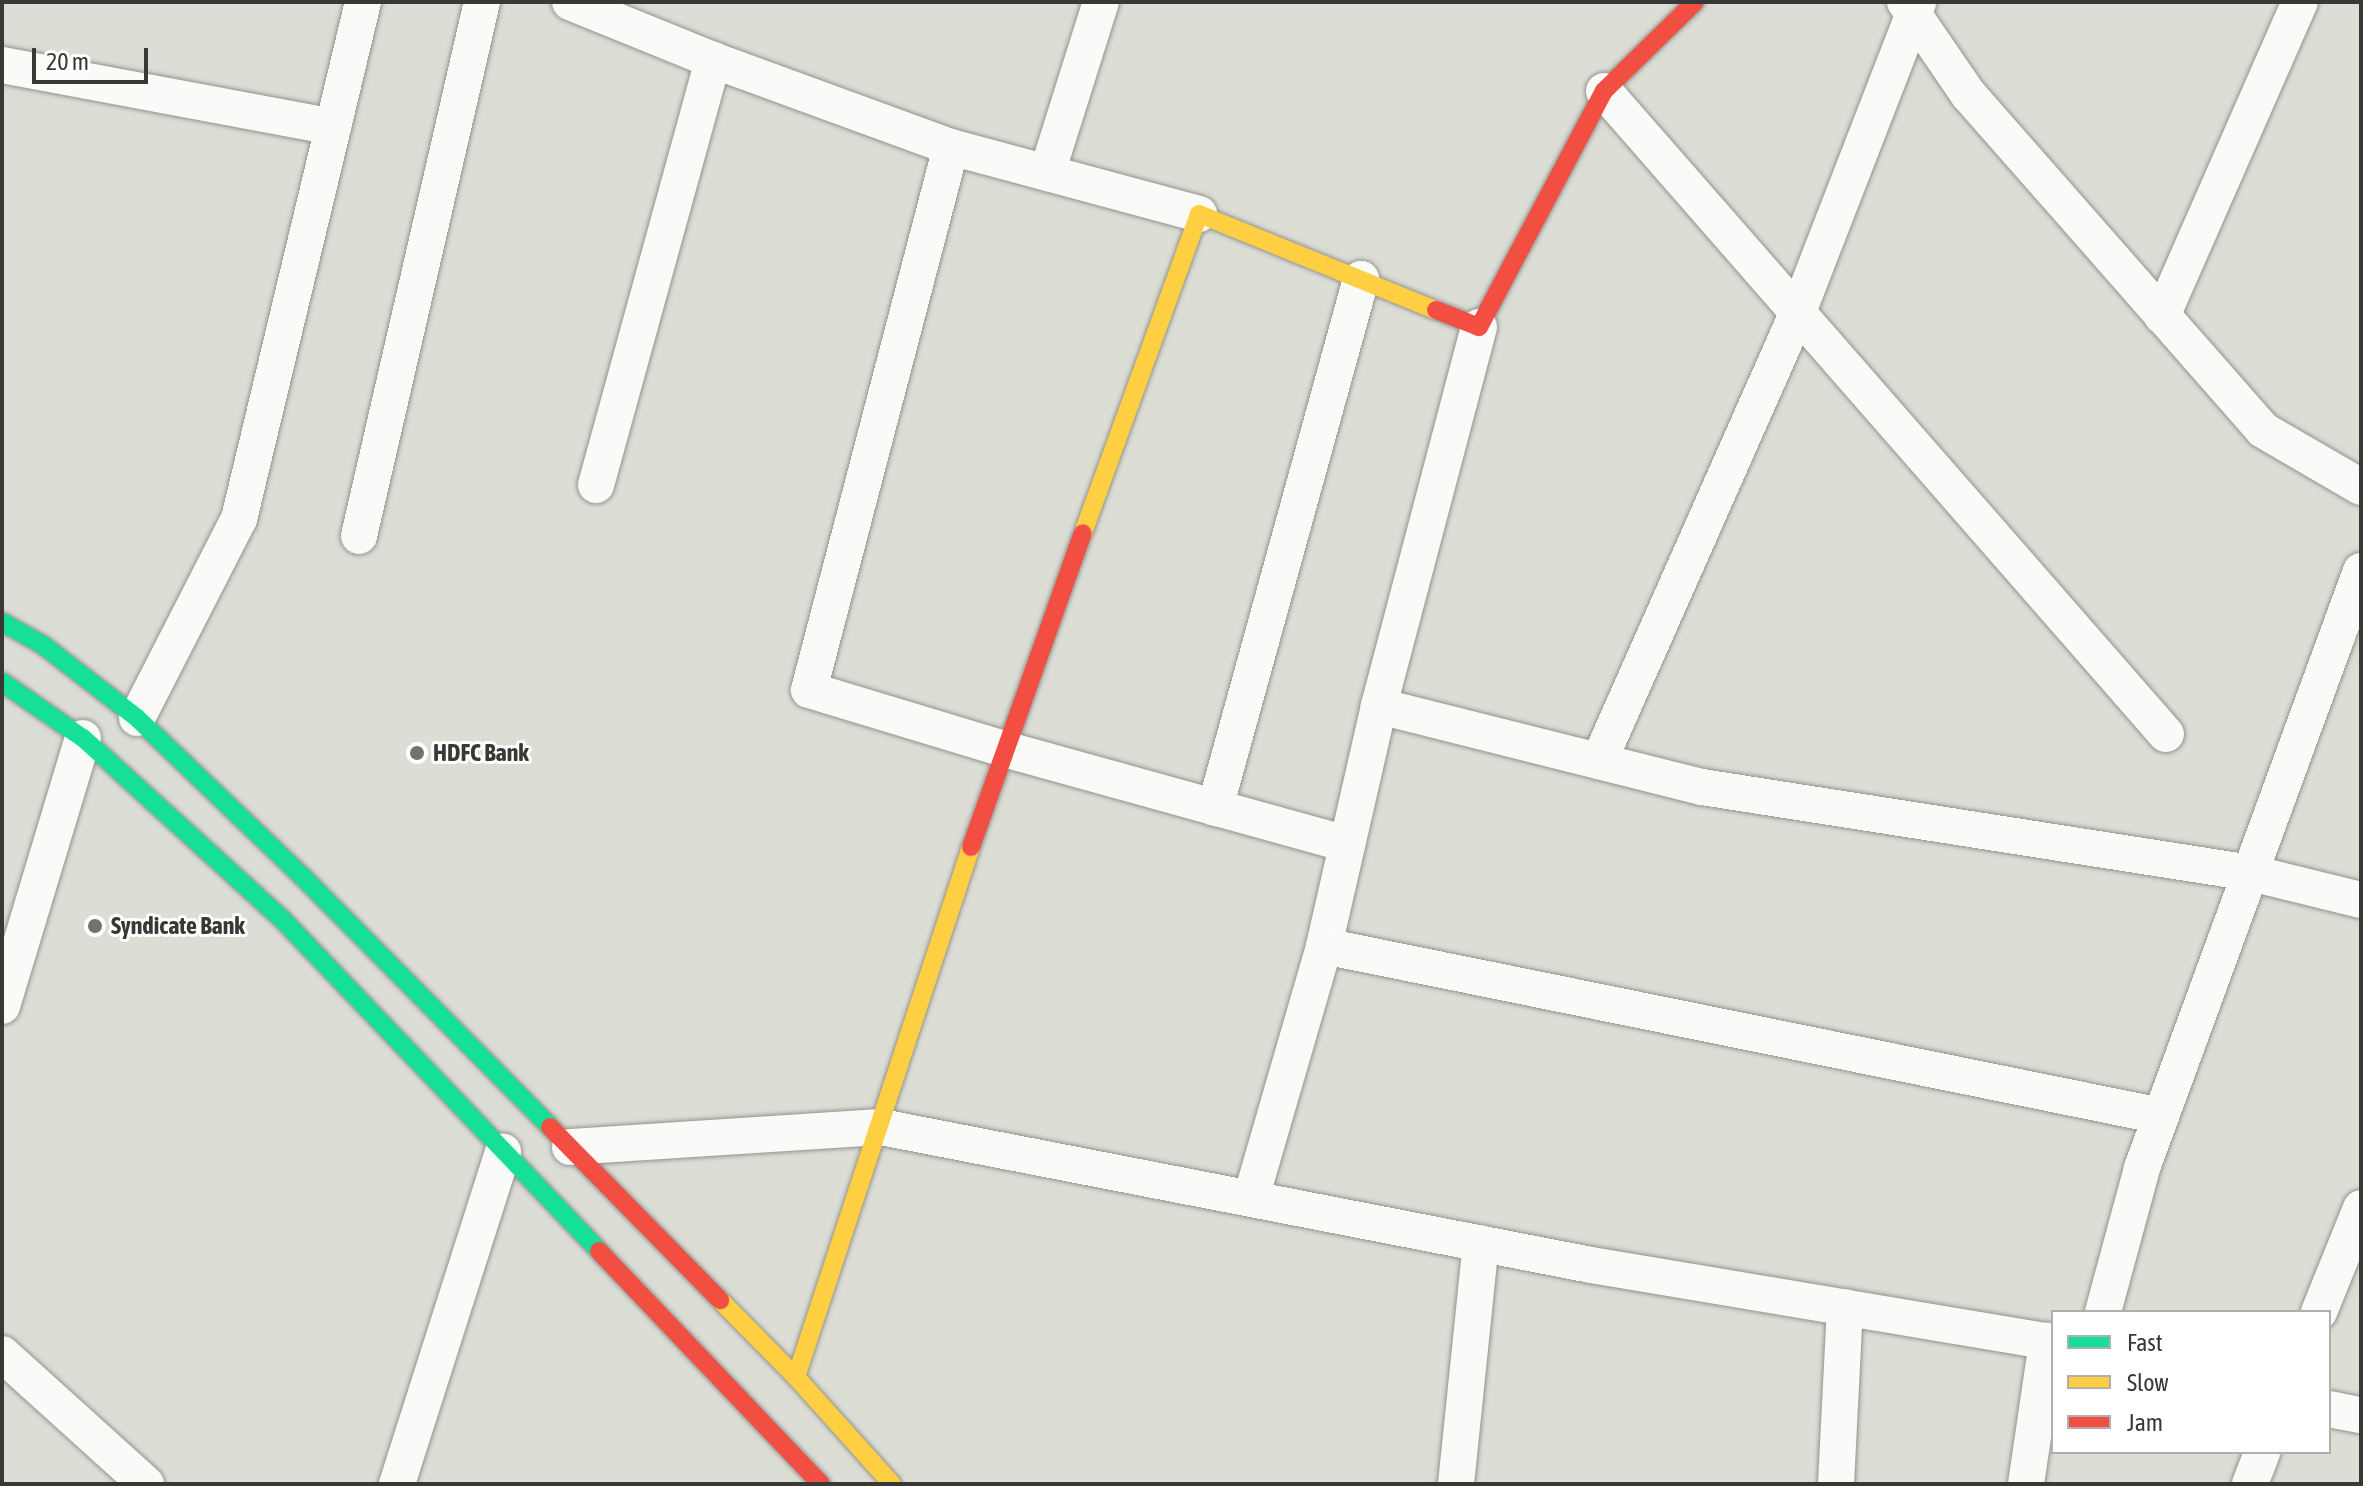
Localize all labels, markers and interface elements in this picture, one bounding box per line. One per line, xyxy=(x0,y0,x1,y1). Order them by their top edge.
scale bar xyxy=(36,32,152,82)
text: 20 m xyxy=(46,48,89,75)
place label: HDFC Bank xyxy=(433,739,529,767)
marker: HDFC Bank xyxy=(408,744,426,762)
place label: Syndicate Bank xyxy=(111,912,245,940)
marker: Syndicate Bank xyxy=(86,917,104,935)
legend xyxy=(2051,1310,2331,1454)
text: Fast xyxy=(2127,1329,2163,1356)
text: Slow xyxy=(2127,1369,2169,1396)
text: Jam xyxy=(2127,1409,2163,1436)

